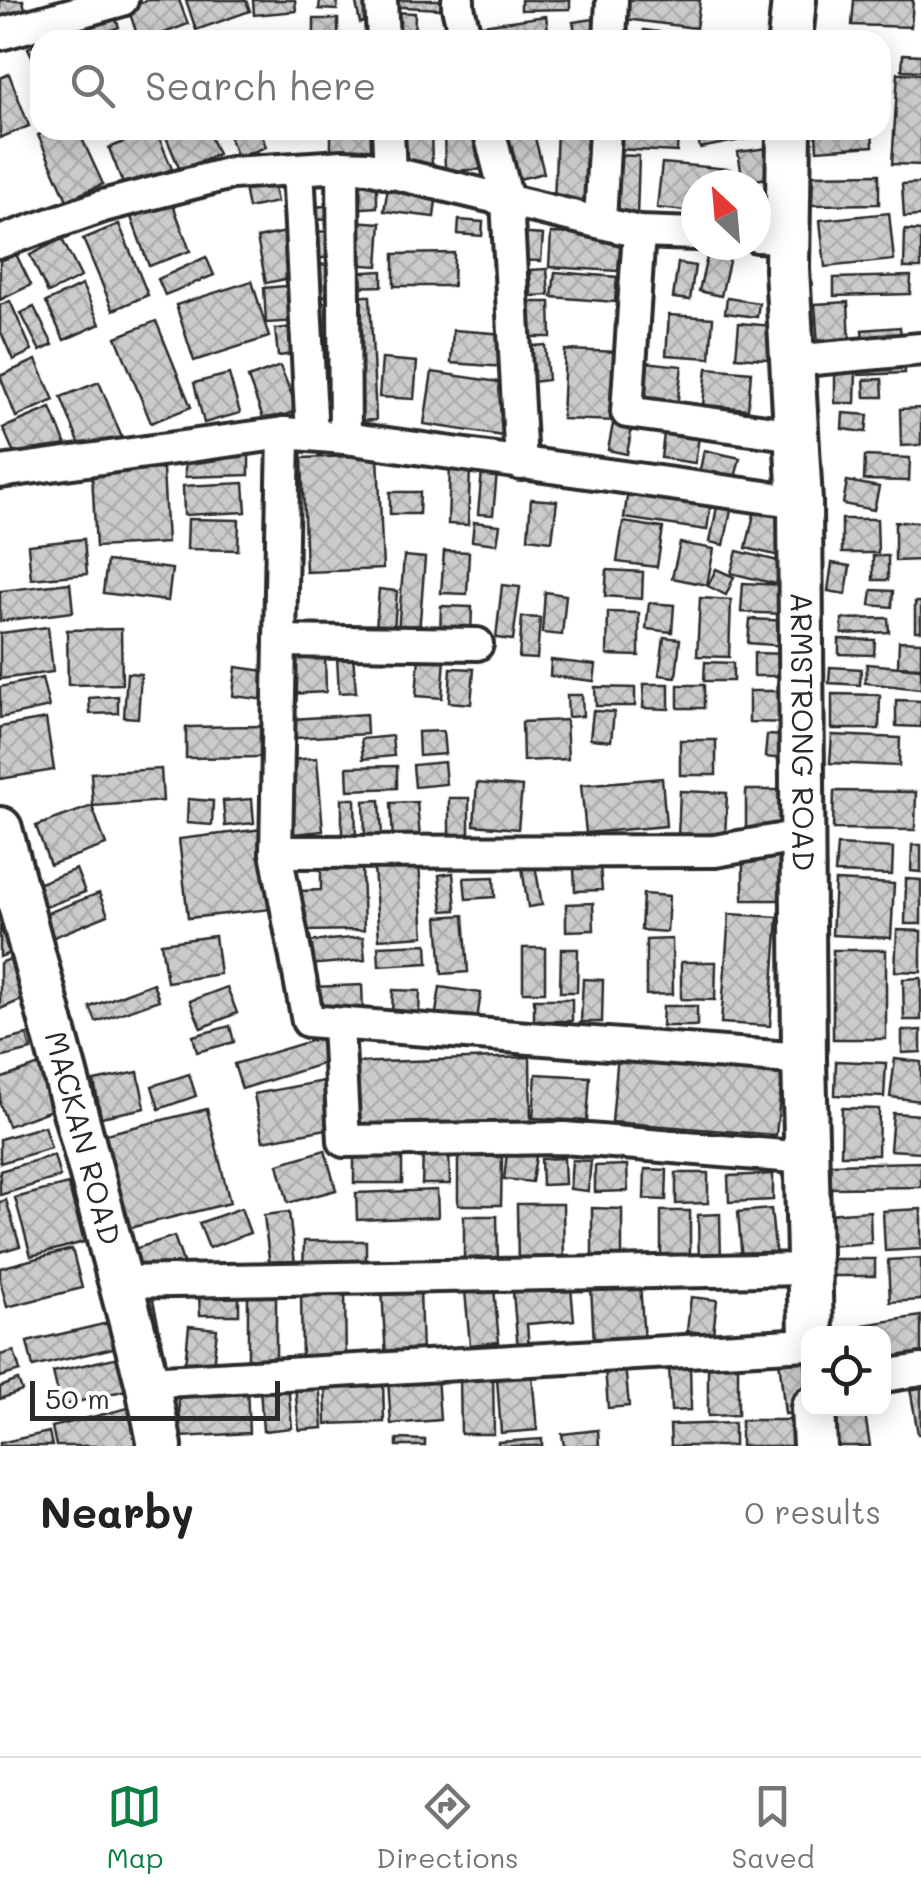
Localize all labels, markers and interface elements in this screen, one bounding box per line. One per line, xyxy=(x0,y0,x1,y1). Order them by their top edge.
search box xyxy=(30,30,891,140)
icon: search xyxy=(65,58,120,113)
text: Search here xyxy=(145,60,376,110)
north arrow xyxy=(681,170,771,260)
street label: ARMSTRONG ROAD xyxy=(783,592,825,871)
street label: MACKAN ROAD xyxy=(37,1027,132,1249)
map controls xyxy=(801,1326,891,1416)
button: locate xyxy=(801,1326,891,1416)
scale bar xyxy=(30,1376,280,1420)
text: 50 m xyxy=(45,1380,110,1416)
text: Nearby xyxy=(40,1484,194,1539)
text: 0 results xyxy=(744,1490,881,1532)
tab: Map xyxy=(106,1779,163,1875)
tab: Directions xyxy=(376,1779,519,1875)
tab: Saved xyxy=(731,1779,815,1875)

